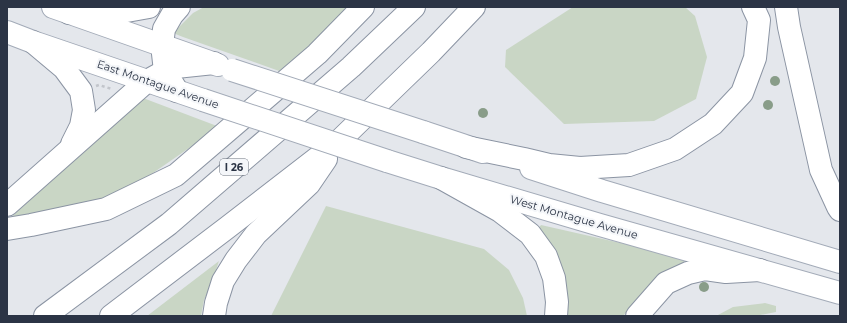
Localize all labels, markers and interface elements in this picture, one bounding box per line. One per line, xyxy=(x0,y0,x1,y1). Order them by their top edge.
street label: East Montague Avenue xyxy=(95,57,221,112)
road number: I 26 xyxy=(220,159,248,175)
street label: West Montague Avenue xyxy=(508,192,640,242)

